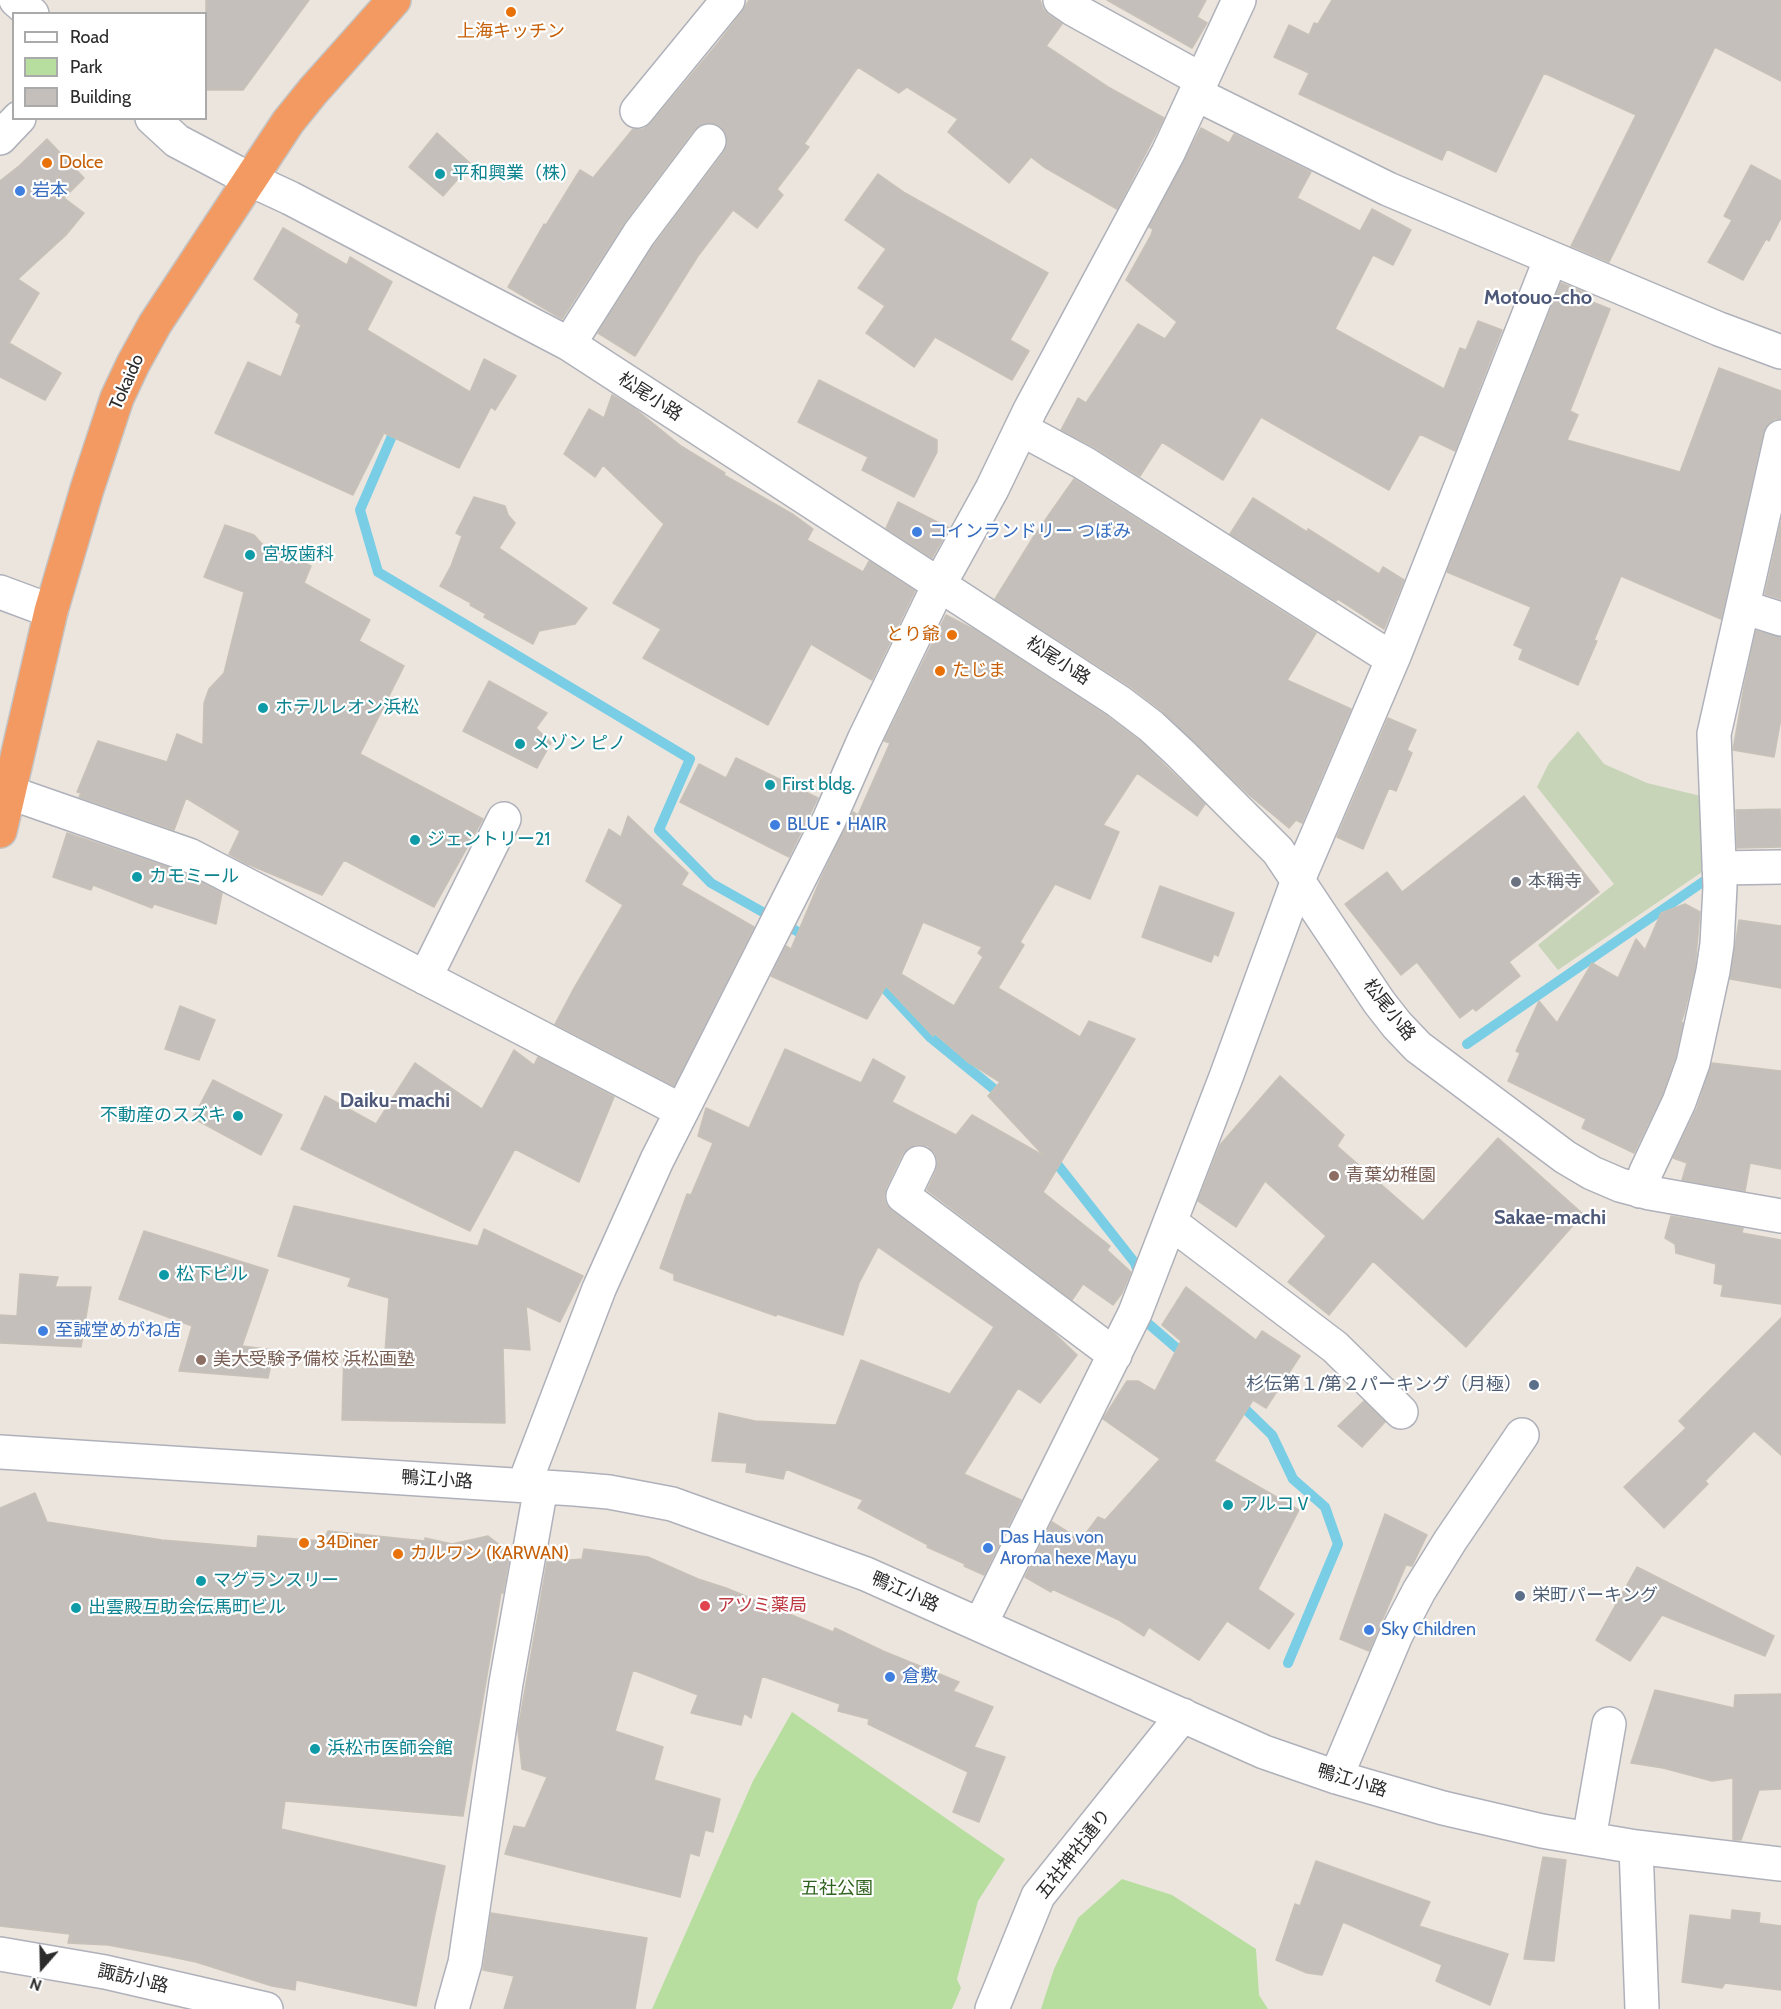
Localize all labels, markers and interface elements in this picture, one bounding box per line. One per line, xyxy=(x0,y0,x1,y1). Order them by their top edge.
marker: 上海キッチン xyxy=(504,5,518,19)
legend xyxy=(12,12,207,120)
place label: 上海キッチン xyxy=(457,21,565,43)
text: Road xyxy=(70,26,109,48)
text: Park xyxy=(70,56,102,78)
text: Building xyxy=(70,86,131,108)
place label: Dolce xyxy=(59,152,103,174)
marker: Dolce xyxy=(40,156,54,170)
place label: 平和興業（株） xyxy=(452,163,578,185)
marker: 平和興業（株） xyxy=(433,167,447,181)
place label: 岩本 xyxy=(32,180,68,202)
marker: 岩本 xyxy=(13,184,27,198)
district label: Motouo-cho xyxy=(1484,286,1592,310)
street label: Tokaido xyxy=(105,351,149,413)
street label: 松尾小路 xyxy=(614,368,686,426)
place label: コインランドリー つぼみ xyxy=(929,521,1131,543)
marker: コインランドリー つぼみ xyxy=(910,525,924,539)
place label: 宮坂歯科 xyxy=(262,544,334,566)
marker: 宮坂歯科 xyxy=(243,548,257,562)
place label: とり爺 xyxy=(886,624,940,646)
marker: とり爺 xyxy=(945,628,959,642)
street label: 松尾小路 xyxy=(1022,632,1094,690)
place label: たじま xyxy=(952,660,1006,682)
marker: たじま xyxy=(933,664,947,678)
place label: ホテルレオン浜松 xyxy=(275,697,419,719)
marker: ホテルレオン浜松 xyxy=(256,701,270,715)
place label: メゾン ピノ xyxy=(532,733,626,755)
marker: メゾン ピノ xyxy=(513,737,527,751)
place label: First bldg. xyxy=(782,774,855,796)
marker: First bldg. xyxy=(763,778,777,792)
place label: BLUE・HAIR xyxy=(787,814,887,836)
marker: BLUE・HAIR xyxy=(768,818,782,832)
place label: ジェントリー21 xyxy=(427,829,550,851)
marker: ジェントリー21 xyxy=(408,833,422,847)
place label: カモミール xyxy=(149,866,239,888)
marker: カモミール xyxy=(130,870,144,884)
place label: 本稱寺 xyxy=(1528,871,1582,893)
marker: 本稱寺 xyxy=(1509,875,1523,889)
street label: 松尾小路 xyxy=(1358,975,1420,1045)
district label: Daiku-machi xyxy=(340,1089,450,1113)
place label: 不動産のスズキ xyxy=(100,1105,226,1127)
marker: 不動産のスズキ xyxy=(231,1109,245,1123)
place label: 青葉幼稚園 xyxy=(1346,1165,1436,1187)
marker: 青葉幼稚園 xyxy=(1327,1169,1341,1183)
district label: Sakae-machi xyxy=(1494,1206,1606,1230)
place label: 松下ビル xyxy=(176,1264,248,1286)
marker: 松下ビル xyxy=(157,1268,171,1282)
place label: 至誠堂めがね店 xyxy=(55,1320,181,1342)
marker: 至誠堂めがね店 xyxy=(36,1324,50,1338)
place label: 美大受験予備校 浜松画塾 xyxy=(213,1349,415,1371)
marker: 美大受験予備校 浜松画塾 xyxy=(194,1353,208,1367)
place label: 杉伝第１/第２パーキング（月極） xyxy=(1246,1374,1522,1396)
marker: 杉伝第１/第２パーキング（月極） xyxy=(1527,1378,1541,1392)
street label: 鴨江小路 xyxy=(400,1467,474,1493)
place label: アルコⅤ xyxy=(1240,1494,1312,1516)
marker: アルコⅤ xyxy=(1221,1498,1235,1512)
place label: Das Haus von Aroma hexe Mayu xyxy=(1000,1527,1137,1570)
place label: 34Diner xyxy=(316,1532,378,1554)
marker: 34Diner xyxy=(297,1536,311,1550)
marker: Das Haus von Aroma hexe Mayu xyxy=(981,1541,995,1555)
place label: カルワン (KARWAN) xyxy=(410,1543,569,1565)
marker: カルワン (KARWAN) xyxy=(391,1547,405,1561)
street label: 鴨江小路 xyxy=(868,1567,942,1617)
place label: マグランスリー xyxy=(213,1570,339,1592)
marker: マグランスリー xyxy=(194,1574,208,1588)
place label: 栄町パーキング xyxy=(1532,1585,1658,1607)
marker: 栄町パーキング xyxy=(1513,1589,1527,1603)
place label: アツミ薬局 xyxy=(717,1595,807,1617)
place label: 出雲殿互助会伝馬町ビル xyxy=(88,1597,286,1619)
marker: アツミ薬局 xyxy=(698,1599,712,1613)
marker: 出雲殿互助会伝馬町ビル xyxy=(69,1601,83,1615)
place label: Sky Children xyxy=(1381,1619,1476,1641)
marker: Sky Children xyxy=(1362,1623,1376,1637)
place label: 倉敷 xyxy=(902,1666,938,1688)
marker: 倉敷 xyxy=(883,1670,897,1684)
place label: 浜松市医師会館 xyxy=(327,1738,453,1760)
marker: 浜松市医師会館 xyxy=(308,1742,322,1756)
street label: 鴨江小路 xyxy=(1314,1760,1390,1802)
street label: 五社神社通り xyxy=(1032,1805,1116,1903)
park label: 五社公園 xyxy=(801,1878,873,1900)
north arrow xyxy=(12,1937,72,1997)
street label: 諏訪小路 xyxy=(95,1960,171,1998)
text: N xyxy=(27,1974,44,1995)

